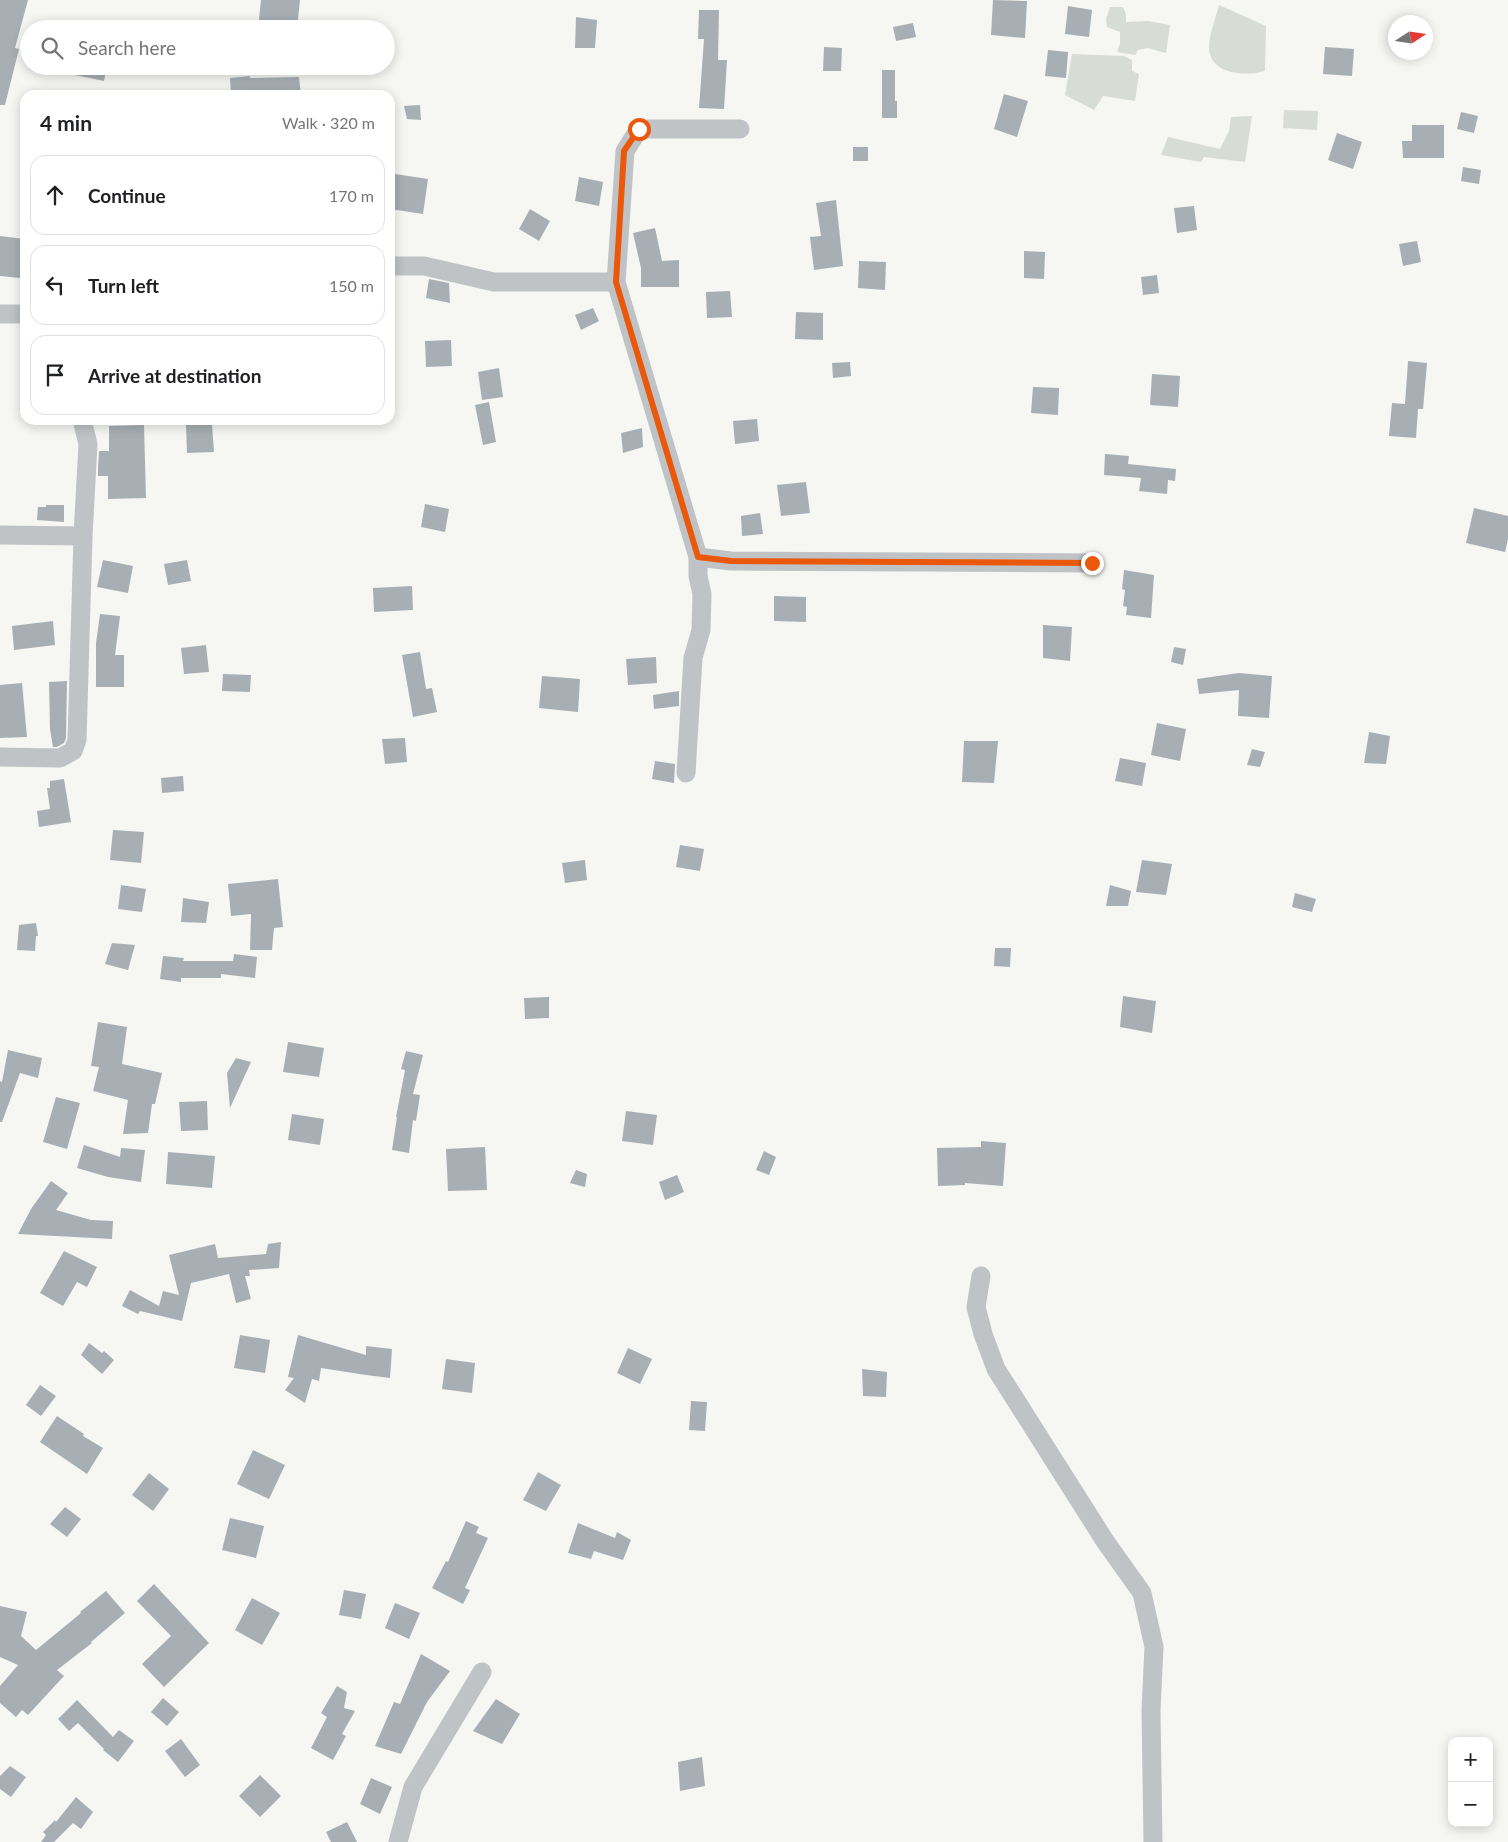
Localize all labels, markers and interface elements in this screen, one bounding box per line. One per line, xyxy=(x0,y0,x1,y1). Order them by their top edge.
north arrow xyxy=(1388,15,1433,60)
search box xyxy=(20,20,395,75)
icon: search xyxy=(38,34,66,62)
text: Search here xyxy=(78,36,176,59)
text: 4 min xyxy=(40,110,92,135)
text: Walk · 320 m xyxy=(282,113,375,132)
route start xyxy=(628,118,651,141)
icon: ahead xyxy=(41,181,69,209)
text: Continue xyxy=(88,184,166,207)
text: 170 m xyxy=(329,186,374,205)
icon: left xyxy=(41,271,69,299)
text: Turn left xyxy=(88,274,159,297)
text: 150 m xyxy=(329,276,374,295)
icon: arrive xyxy=(41,361,69,389)
text: Arrive at destination xyxy=(88,364,261,387)
route end xyxy=(1081,552,1104,575)
map controls xyxy=(1448,1737,1493,1827)
button: + xyxy=(1448,1737,1493,1782)
button: − xyxy=(1448,1782,1493,1827)

